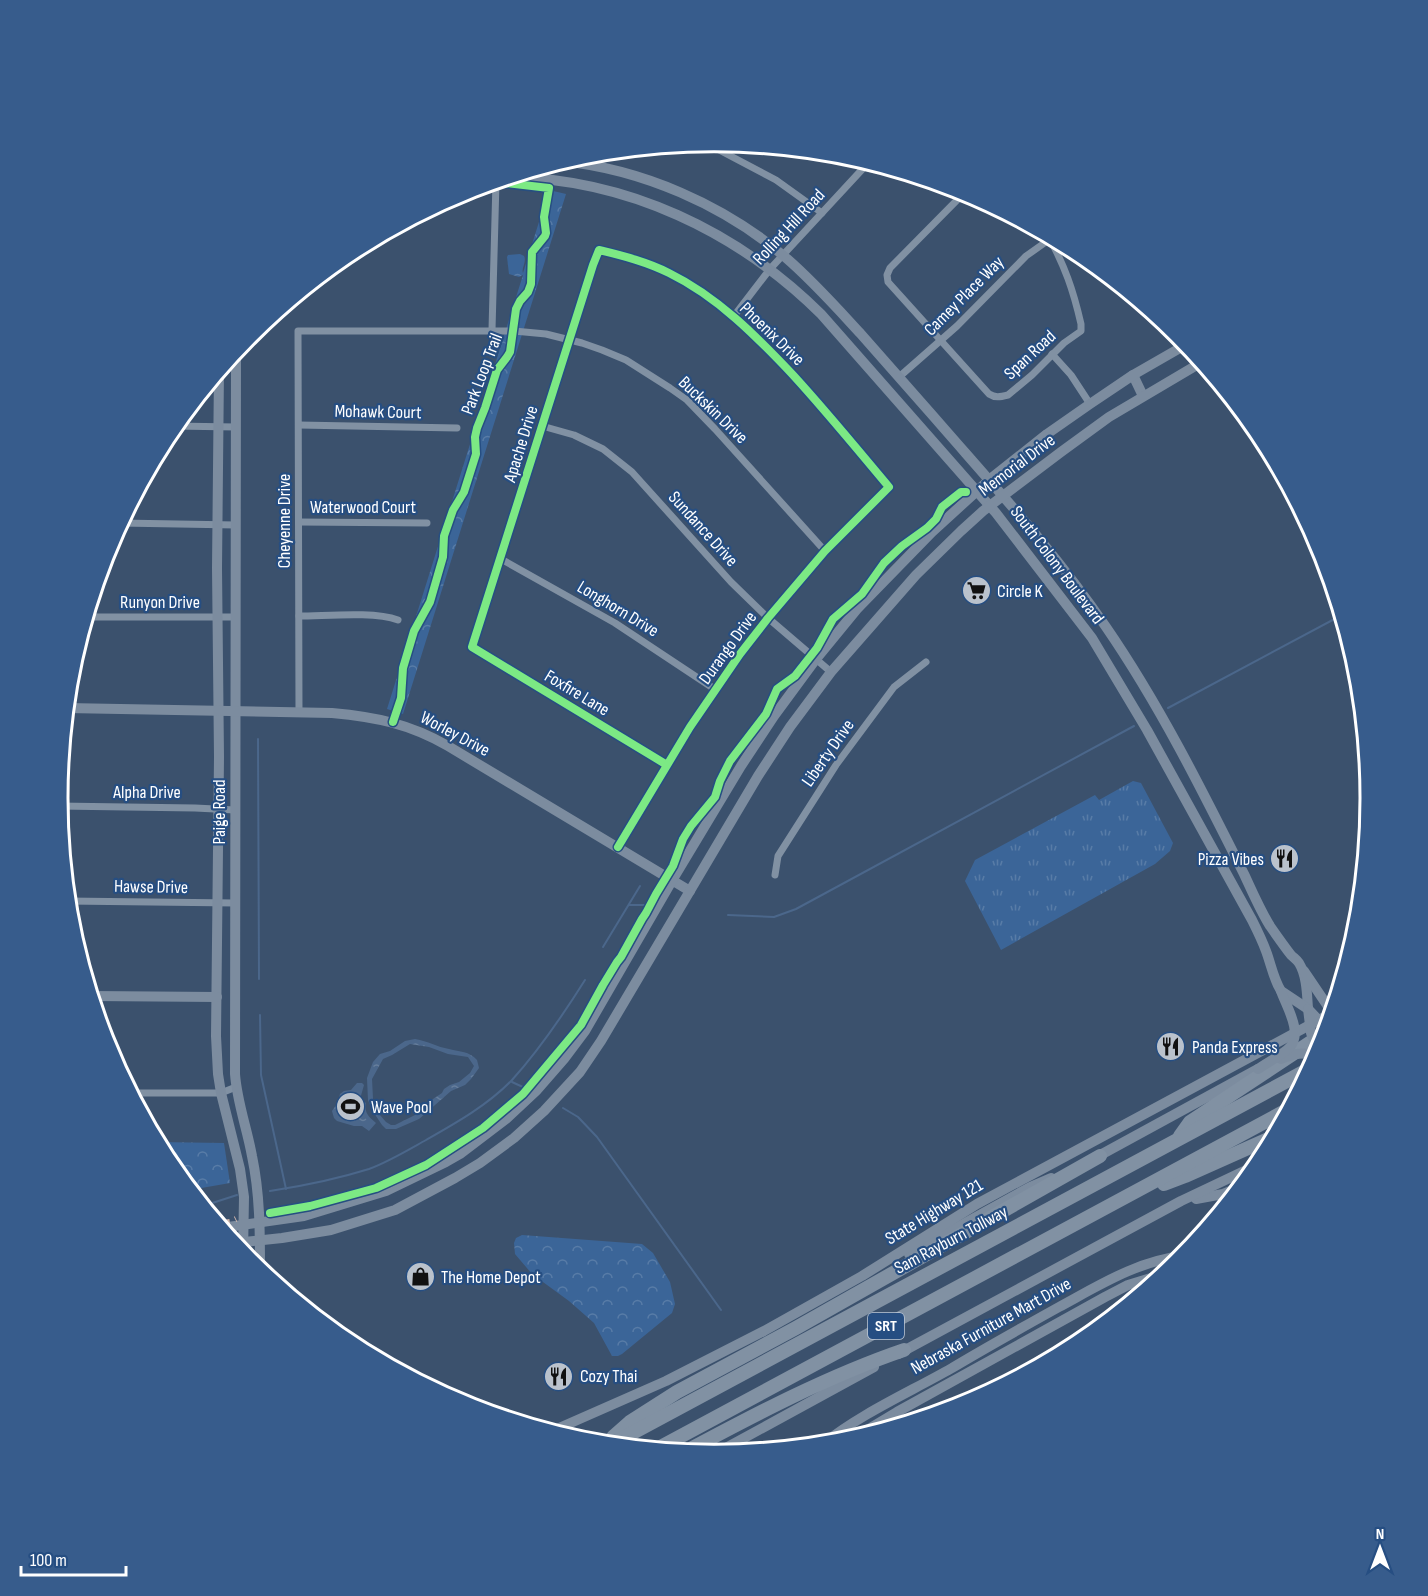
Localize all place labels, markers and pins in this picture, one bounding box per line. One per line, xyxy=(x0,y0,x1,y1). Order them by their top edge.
supermarket icon: Circle K xyxy=(960,575,992,607)
place label: Circle K xyxy=(997,581,1044,602)
restaurant icon: Pizza Vibes xyxy=(1269,843,1301,875)
place label: Pizza Vibes xyxy=(1198,849,1264,870)
restaurant icon: Panda Express xyxy=(1155,1031,1187,1063)
place label: Panda Express xyxy=(1192,1037,1278,1058)
sports icon: Wave Pool xyxy=(334,1091,366,1123)
place label: Wave Pool xyxy=(371,1097,432,1118)
shop icon: The Home Depot xyxy=(404,1261,436,1293)
place label: The Home Depot xyxy=(441,1267,541,1288)
restaurant icon: Cozy Thai xyxy=(543,1360,575,1392)
place label: Cozy Thai xyxy=(580,1366,637,1387)

